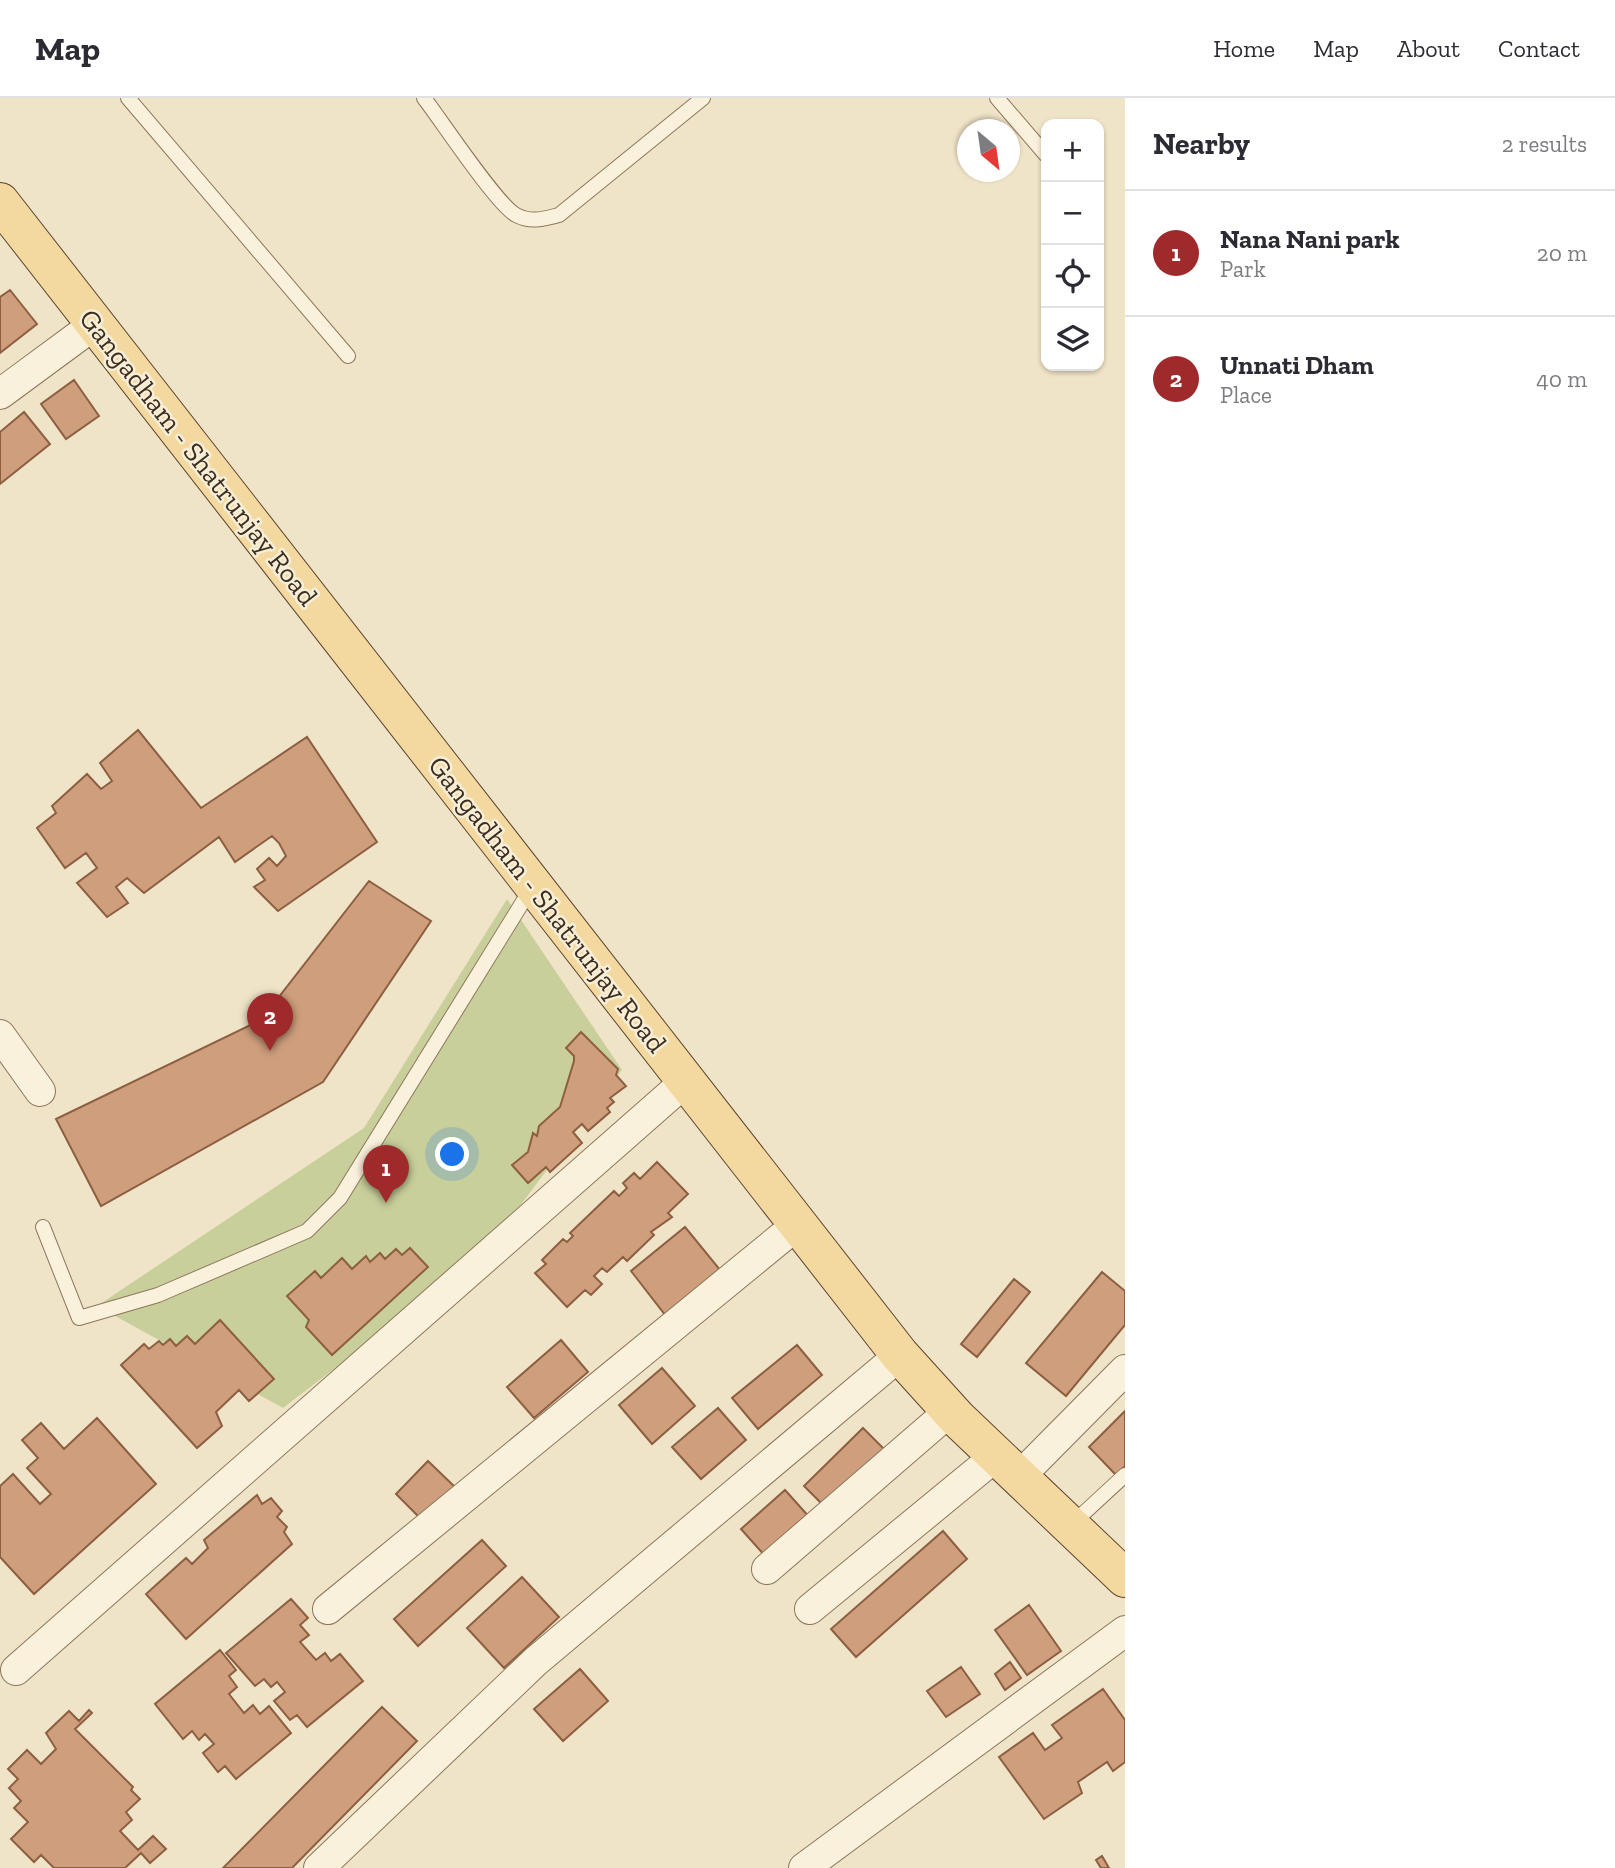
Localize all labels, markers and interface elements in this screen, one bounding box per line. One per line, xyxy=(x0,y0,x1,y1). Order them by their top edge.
text: Map xyxy=(35,29,100,68)
text: Home xyxy=(1213,34,1275,63)
text: Map xyxy=(1313,34,1359,63)
text: About xyxy=(1397,34,1460,63)
text: Contact xyxy=(1498,34,1580,63)
north arrow xyxy=(957,119,1020,182)
map controls xyxy=(1041,119,1104,371)
button: + xyxy=(1041,119,1104,182)
text: Nearby xyxy=(1153,126,1250,162)
text: 2 results xyxy=(1502,130,1587,158)
button: − xyxy=(1041,182,1104,245)
text: Nana Nani park xyxy=(1220,223,1400,255)
text: 1 xyxy=(1171,239,1181,267)
text: 20 m xyxy=(1537,239,1587,267)
button: locate xyxy=(1041,245,1104,308)
text: Park xyxy=(1220,255,1266,283)
street label: Gangadham - Shatrunjay Road xyxy=(73,302,325,612)
button: layers xyxy=(1041,308,1104,371)
text: Unnati Dham xyxy=(1220,349,1374,381)
text: 2 xyxy=(1170,365,1182,393)
text: 40 m xyxy=(1536,365,1587,393)
text: Place xyxy=(1220,381,1272,409)
street label: Gangadham - Shatrunjay Road xyxy=(422,749,674,1059)
pin: 2 xyxy=(247,993,293,1051)
your location xyxy=(435,1137,469,1171)
pin: 1 xyxy=(363,1145,409,1203)

